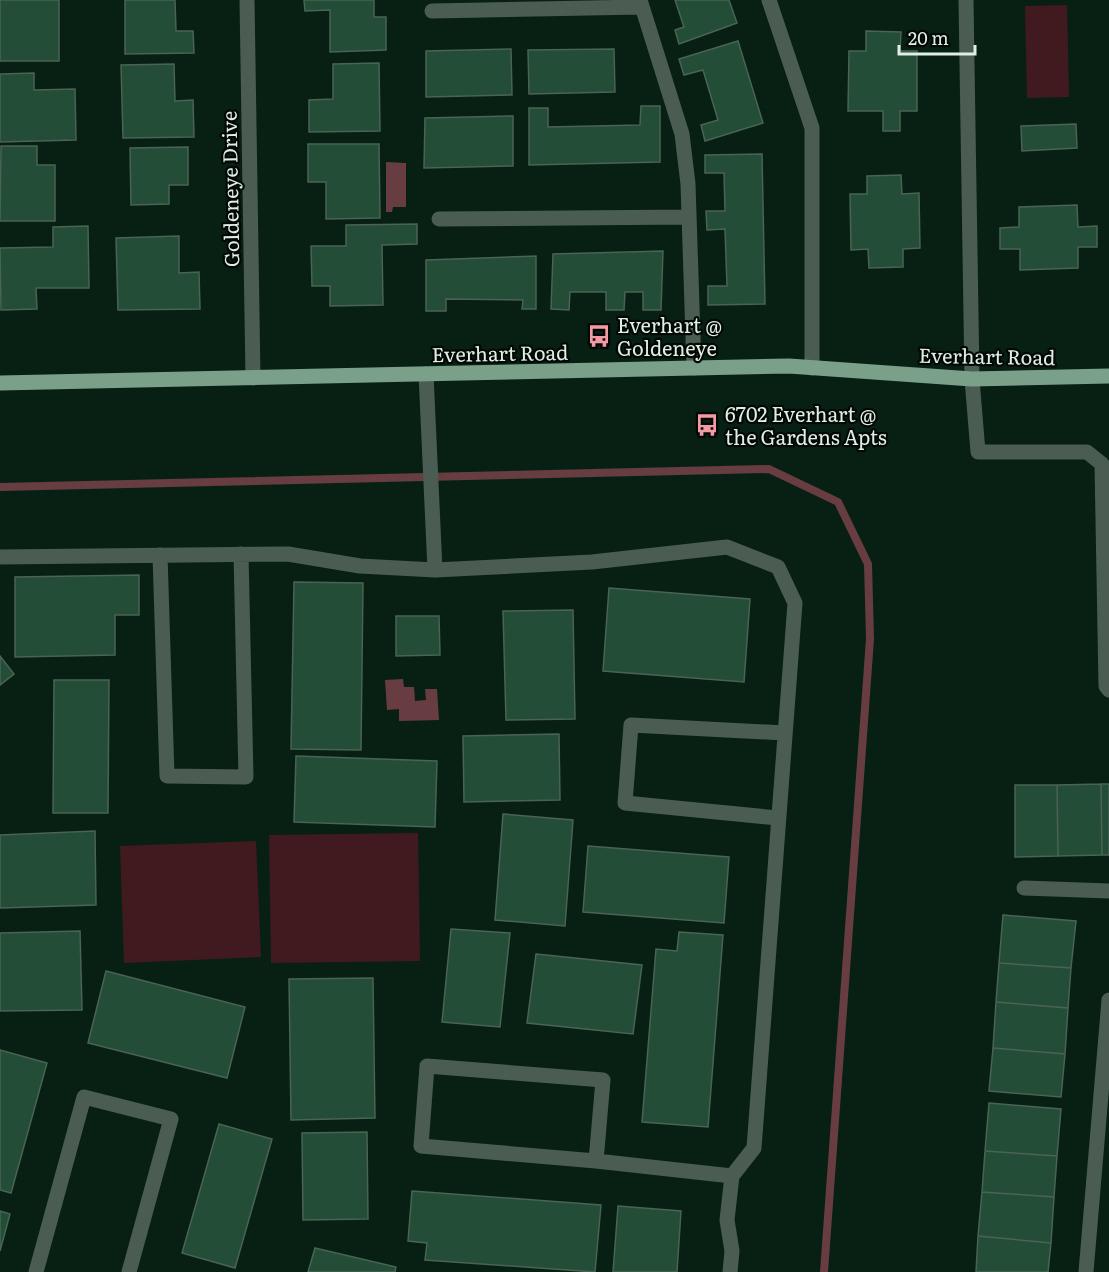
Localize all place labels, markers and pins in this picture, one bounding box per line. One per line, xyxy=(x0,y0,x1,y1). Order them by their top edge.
place label: Everhart @ Goldeneye xyxy=(617,309,722,362)
bus stop icon: Everhart @ Goldeneye xyxy=(586,323,612,349)
place label: 6702 Everhart @ the Gardens Apts xyxy=(725,398,887,451)
bus stop icon: 6702 Everhart @ the Gardens Apts xyxy=(694,412,720,438)

